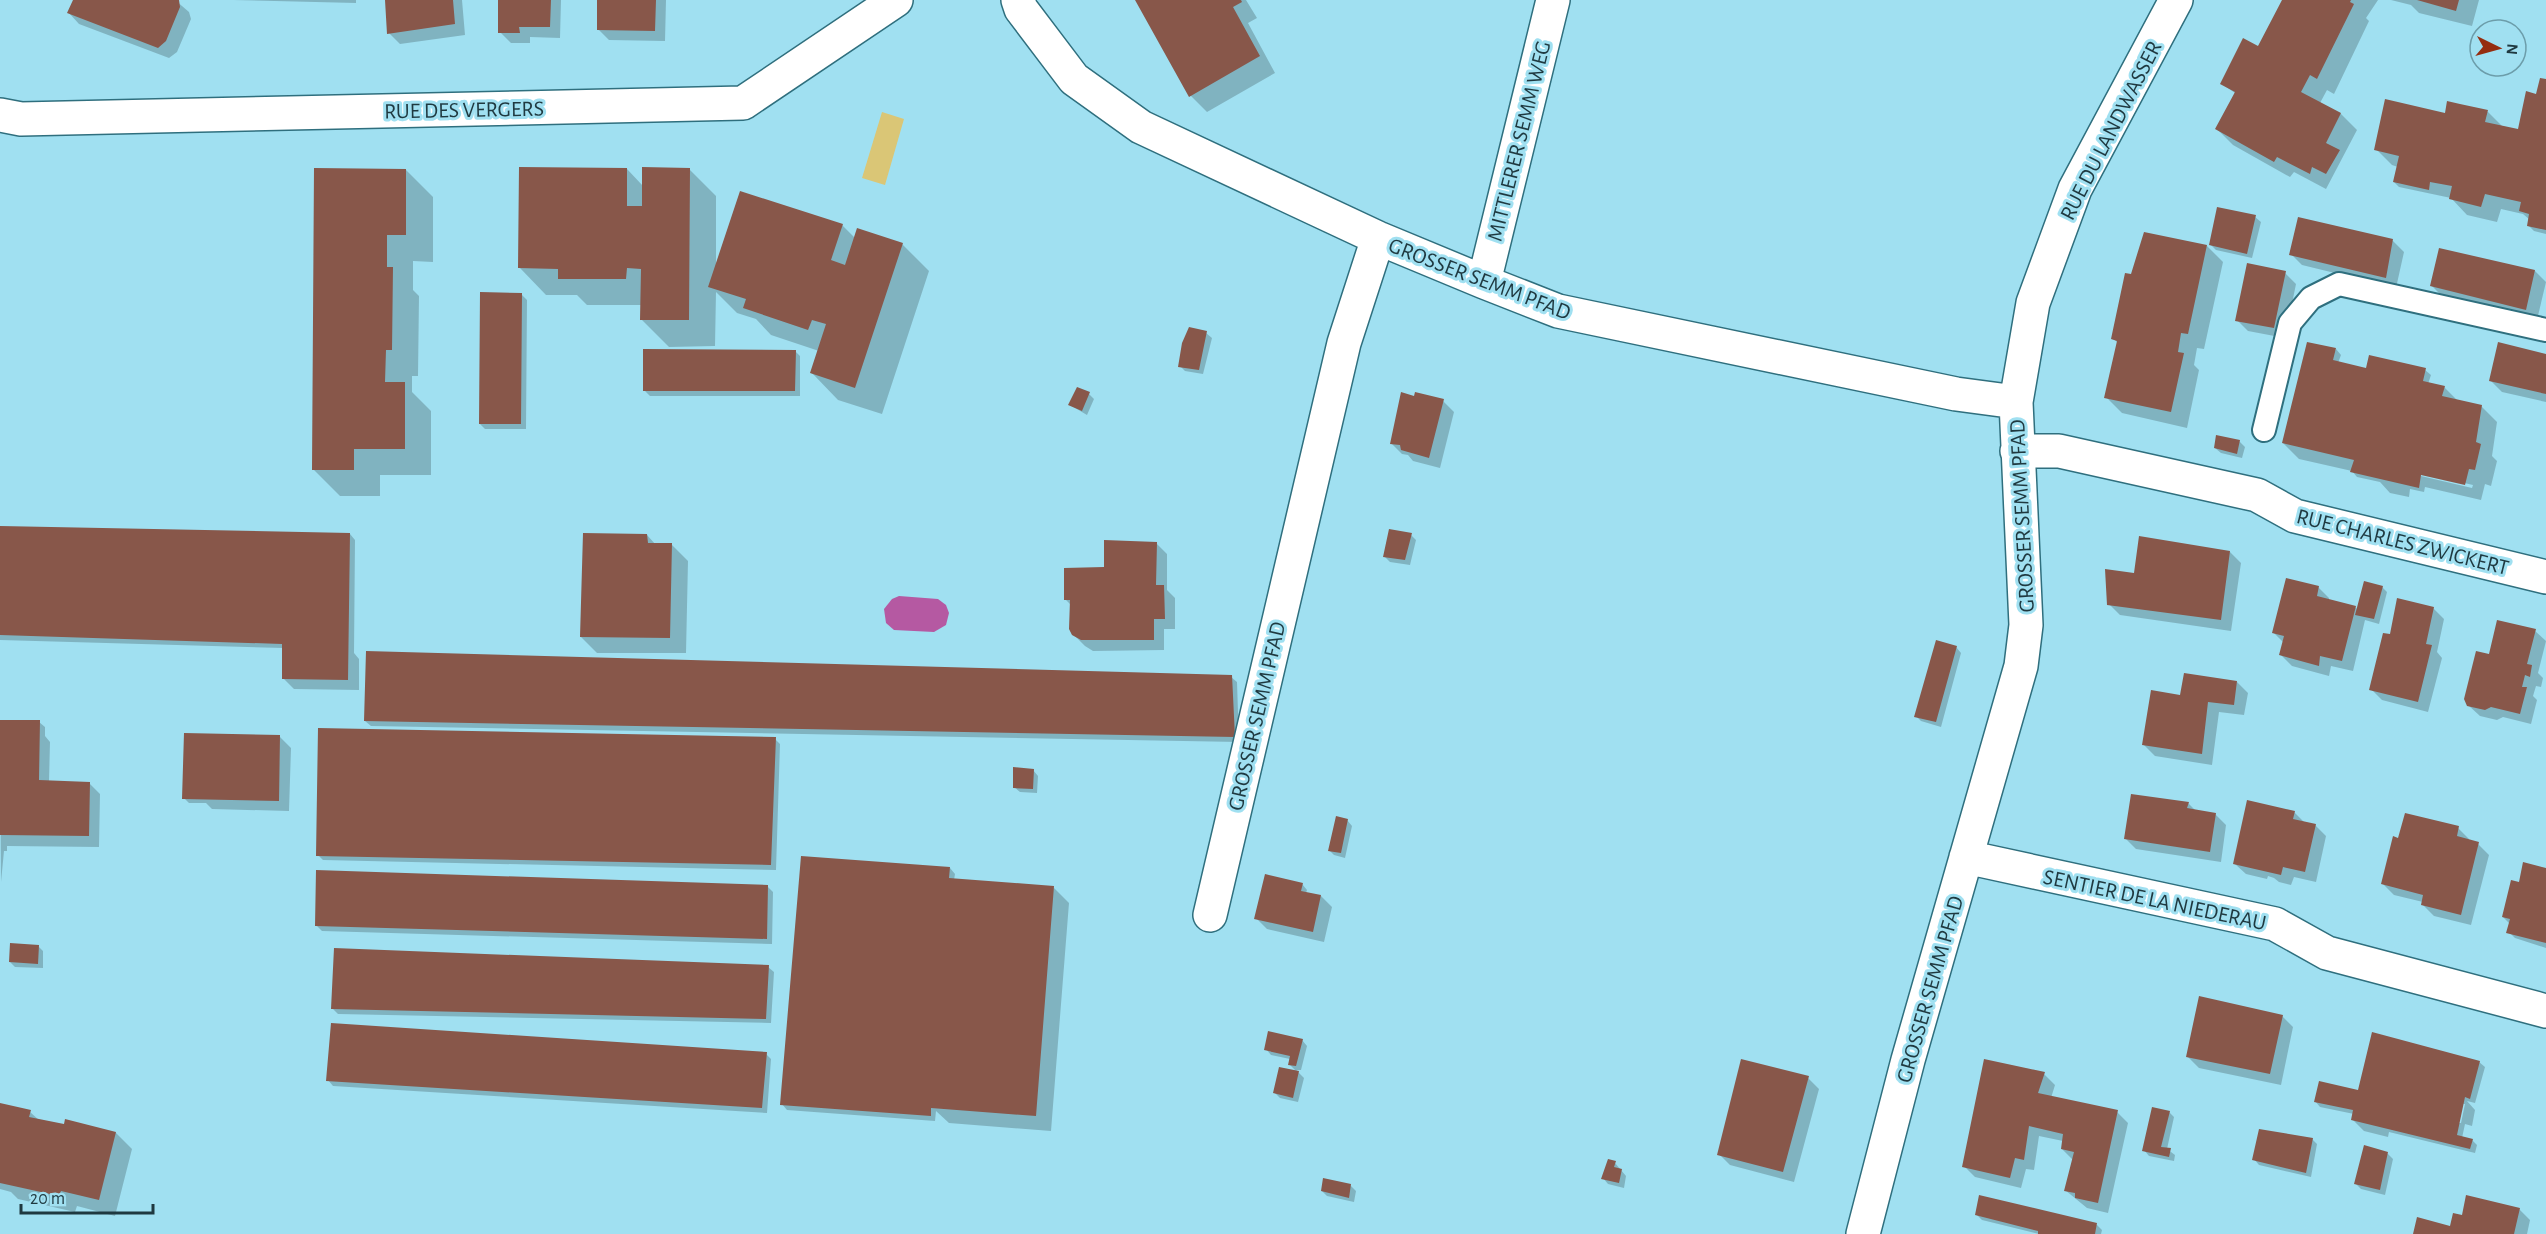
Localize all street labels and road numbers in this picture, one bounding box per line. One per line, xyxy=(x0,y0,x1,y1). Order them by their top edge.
street label: RUE DU LANDWASSER xyxy=(2056,37,2166,223)
street label: MITTLERER SEMM WEG xyxy=(1483,39,1554,244)
street label: RUE DES VERGERS xyxy=(384,98,544,122)
street label: GROSSER SEMM PFAD xyxy=(1386,234,1574,324)
street label: GROSSER SEMM PFAD xyxy=(2006,419,2038,613)
street label: RUE CHARLES ZWICKERT xyxy=(2294,505,2511,579)
street label: GROSSER SEMM PFAD xyxy=(1225,620,1289,813)
street label: SENTIER DE LA NIEDERAU xyxy=(2041,866,2268,934)
street label: GROSSER SEMM PFAD xyxy=(1893,893,1967,1085)

